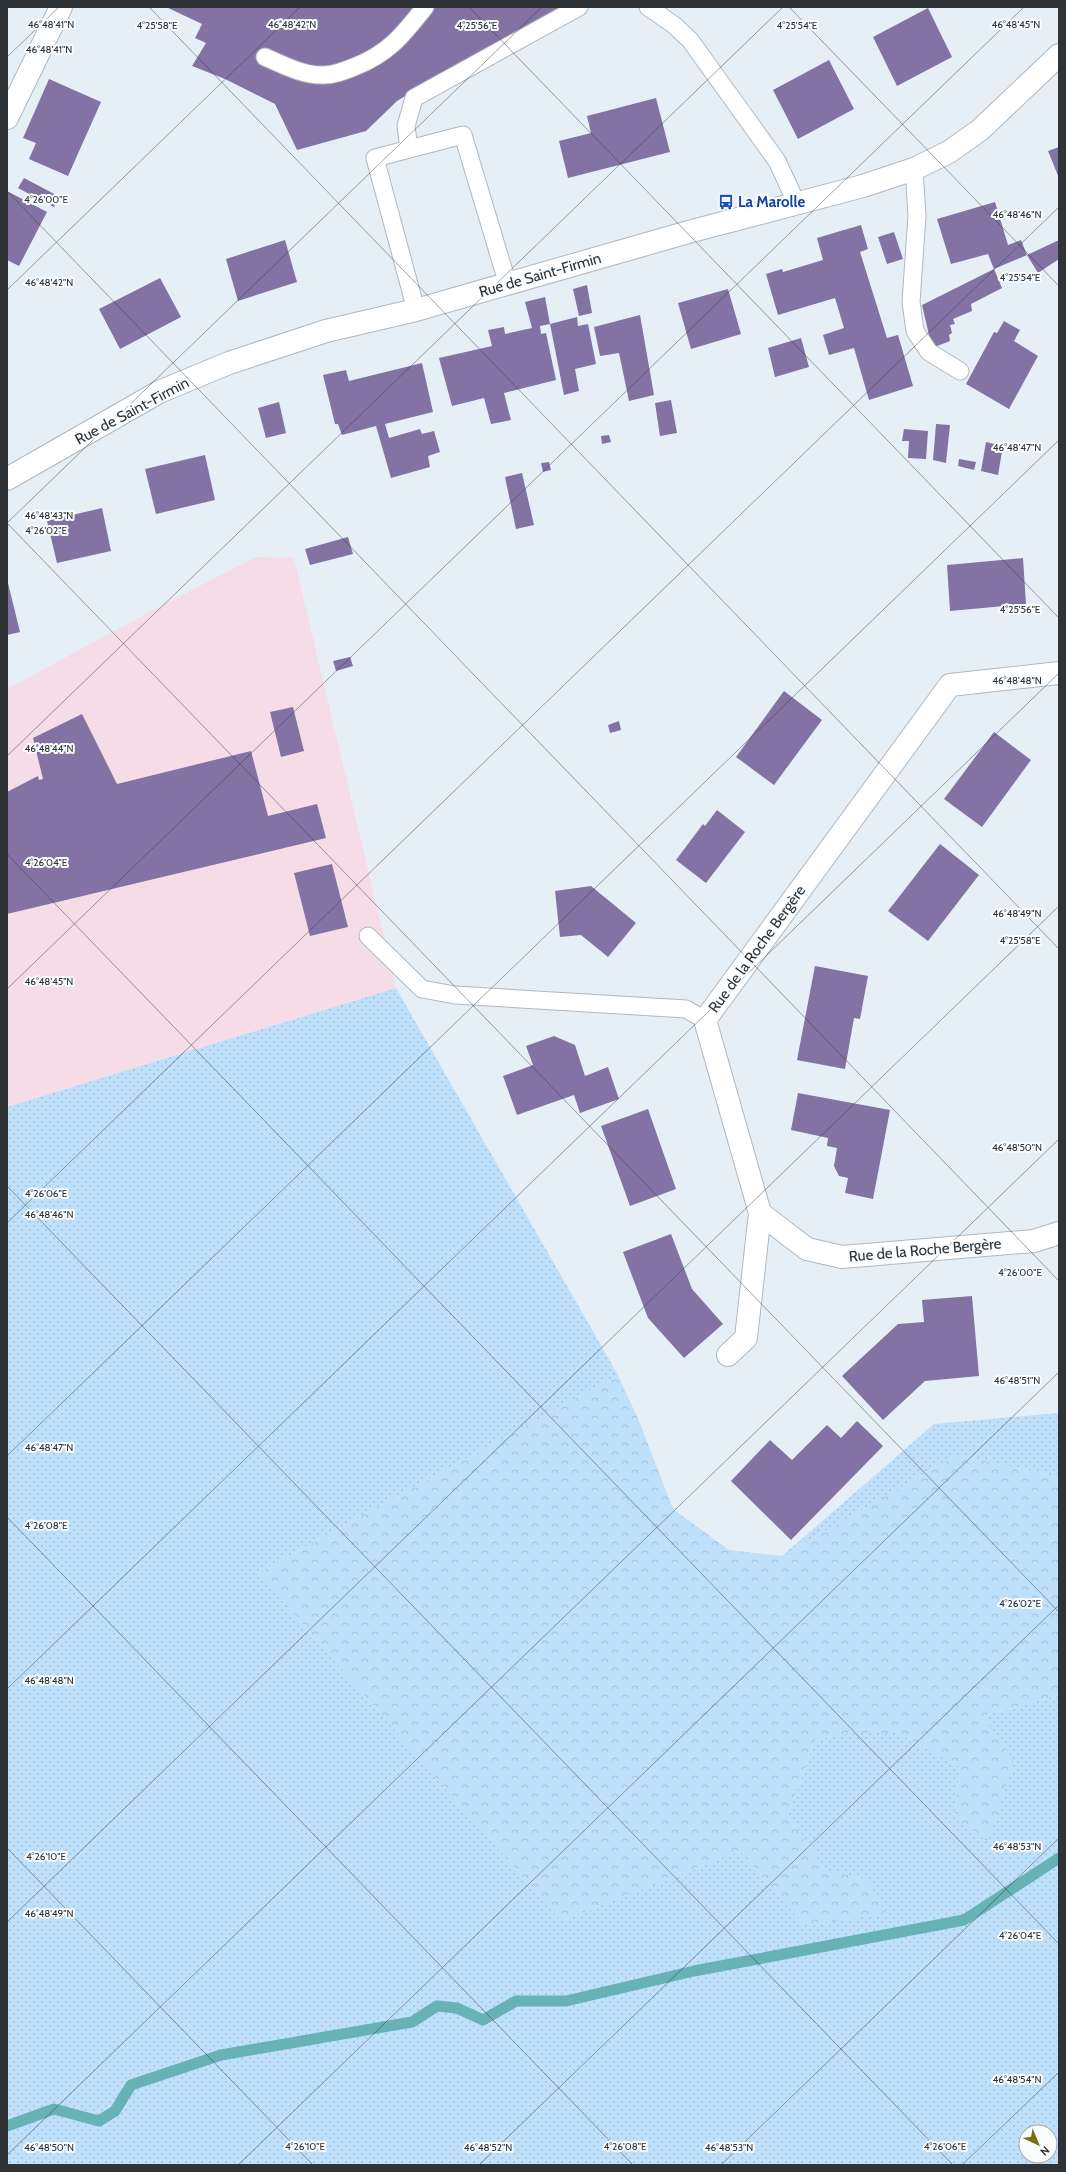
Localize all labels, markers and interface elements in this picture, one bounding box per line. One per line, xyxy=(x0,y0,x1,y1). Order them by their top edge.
text: 46°48'41"N xyxy=(28,18,74,31)
text: 46°48'42"N xyxy=(268,18,316,31)
text: 46°48'45"N xyxy=(992,18,1040,31)
text: 4°25'58"E xyxy=(136,19,178,32)
text: 4°25'56"E xyxy=(457,19,498,32)
text: 4°25'54"E xyxy=(777,19,818,32)
text: 46°48'41"N xyxy=(26,43,72,56)
text: 4°26'00"E xyxy=(24,193,68,206)
bus stop icon: La Marolle xyxy=(717,193,735,211)
place label: La Marolle xyxy=(738,193,805,211)
text: 46°48'46"N xyxy=(992,208,1042,221)
street label: Rue de Saint-Firmin xyxy=(477,249,603,301)
text: 4°25'54"E xyxy=(1000,271,1041,284)
text: 46°48'42"N xyxy=(25,276,73,289)
street label: Rue de Saint-Firmin xyxy=(72,373,192,449)
text: 46°48'47"N xyxy=(993,441,1041,454)
text: 46°48'43"N xyxy=(25,509,73,522)
text: 4°26'02"E xyxy=(25,524,68,537)
text: 4°25'56"E xyxy=(1000,603,1041,616)
text: 46°48'48"N xyxy=(992,674,1042,687)
text: 46°48'44"N xyxy=(24,742,74,755)
text: 4°26'04"E xyxy=(25,856,68,869)
street label: Rue de la Roche Bergère xyxy=(705,882,809,1016)
text: 46°48'49"N xyxy=(992,907,1042,920)
text: 4°25'58"E xyxy=(999,934,1041,947)
text: 46°48'45"N xyxy=(25,975,73,988)
text: 46°48'50"N xyxy=(992,1141,1042,1154)
text: 4°26'06"E xyxy=(25,1187,68,1200)
text: 46°48'46"N xyxy=(24,1208,74,1221)
street label: Rue de la Roche Bergère xyxy=(848,1234,1002,1266)
text: 4°26'00"E xyxy=(998,1266,1042,1279)
text: 46°48'51"N xyxy=(994,1374,1040,1387)
text: 46°48'47"N xyxy=(25,1441,73,1454)
text: 4°26'08"E xyxy=(24,1519,68,1532)
text: 4°26'02"E xyxy=(999,1597,1042,1610)
text: 46°48'48"N xyxy=(24,1674,74,1687)
text: 46°48'53"N xyxy=(993,1840,1041,1853)
text: 4°26'10"E xyxy=(26,1850,67,1863)
text: 46°48'49"N xyxy=(24,1907,74,1920)
text: 4°26'04"E xyxy=(999,1929,1042,1942)
text: 46°48'54"N xyxy=(993,2073,1041,2086)
north arrow xyxy=(1018,2124,1058,2164)
text: 4°26'10"E xyxy=(285,2140,326,2153)
text: 4°26'08"E xyxy=(603,2140,647,2153)
text: 4°26'06"E xyxy=(924,2140,967,2153)
text: 46°48'50"N xyxy=(24,2141,74,2154)
text: 46°48'52"N xyxy=(464,2141,512,2154)
text: 46°48'53"N xyxy=(705,2141,753,2154)
text: N xyxy=(1037,2143,1053,2159)

